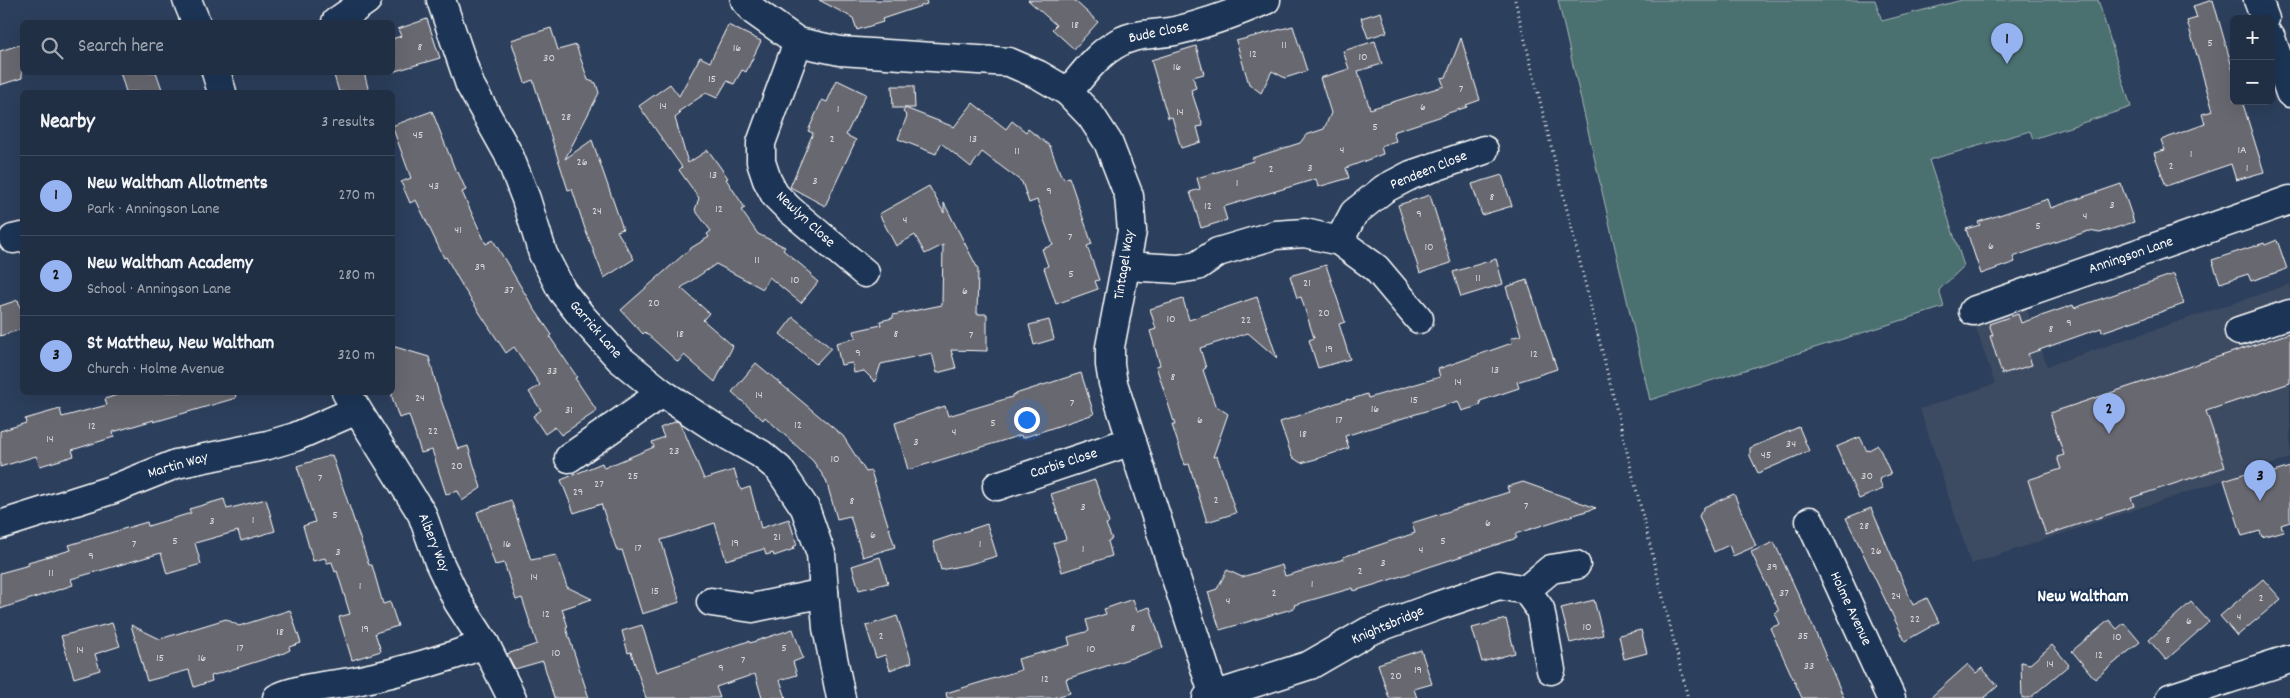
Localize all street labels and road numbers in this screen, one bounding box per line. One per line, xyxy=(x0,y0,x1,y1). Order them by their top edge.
street label: Bude Close xyxy=(1127,16,1192,50)
street label: Pendeen Close xyxy=(1387,145,1471,196)
street label: Newlyn Close xyxy=(770,187,840,254)
street label: Tintagel Way xyxy=(1109,228,1141,301)
street label: Anningson Lane xyxy=(2086,231,2177,281)
street label: Garrick Lane xyxy=(563,296,627,364)
street label: Carbis Close xyxy=(1028,443,1101,485)
street label: Martin Way xyxy=(145,447,212,485)
street label: Albery Way xyxy=(411,510,455,577)
street label: Holme Avenue xyxy=(1823,568,1877,650)
street label: Knightsbridge xyxy=(1348,601,1428,651)

